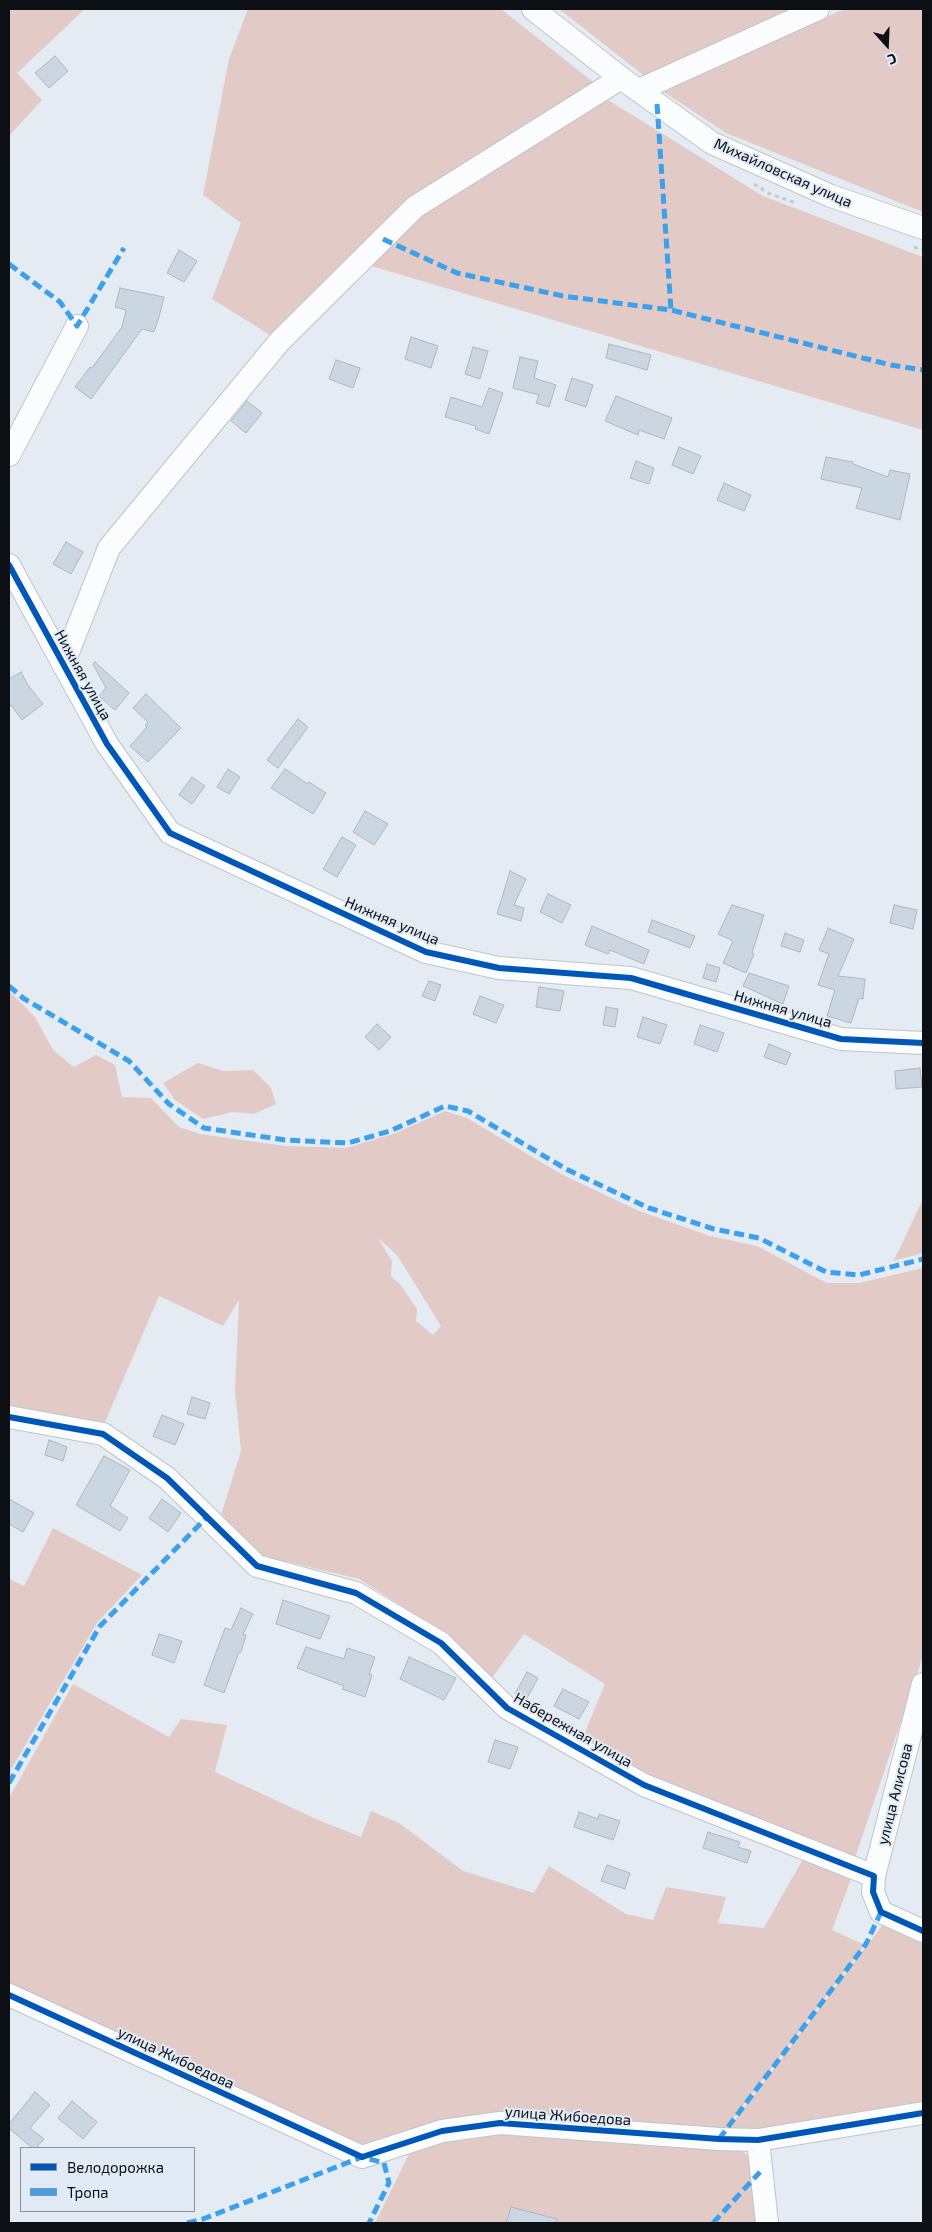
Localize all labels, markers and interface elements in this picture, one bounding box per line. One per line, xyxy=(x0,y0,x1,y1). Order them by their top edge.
north arrow xyxy=(862,20,912,70)
text: С xyxy=(886,50,899,69)
street label: Михайловская улица xyxy=(711,134,855,212)
street label: Нижняя улица xyxy=(51,627,115,723)
street label: Нижняя улица xyxy=(342,893,442,949)
street label: Нижняя улица xyxy=(732,986,834,1032)
street label: Набережная улица xyxy=(510,1689,636,1771)
street label: улица Алисова xyxy=(874,1741,916,1847)
street label: улица Жибоедова xyxy=(115,2023,237,2093)
street label: улица Жибоедова xyxy=(504,2103,632,2129)
legend xyxy=(20,2147,195,2212)
text: Велодорожка xyxy=(67,2158,164,2176)
text: Тропа xyxy=(67,2183,109,2201)

